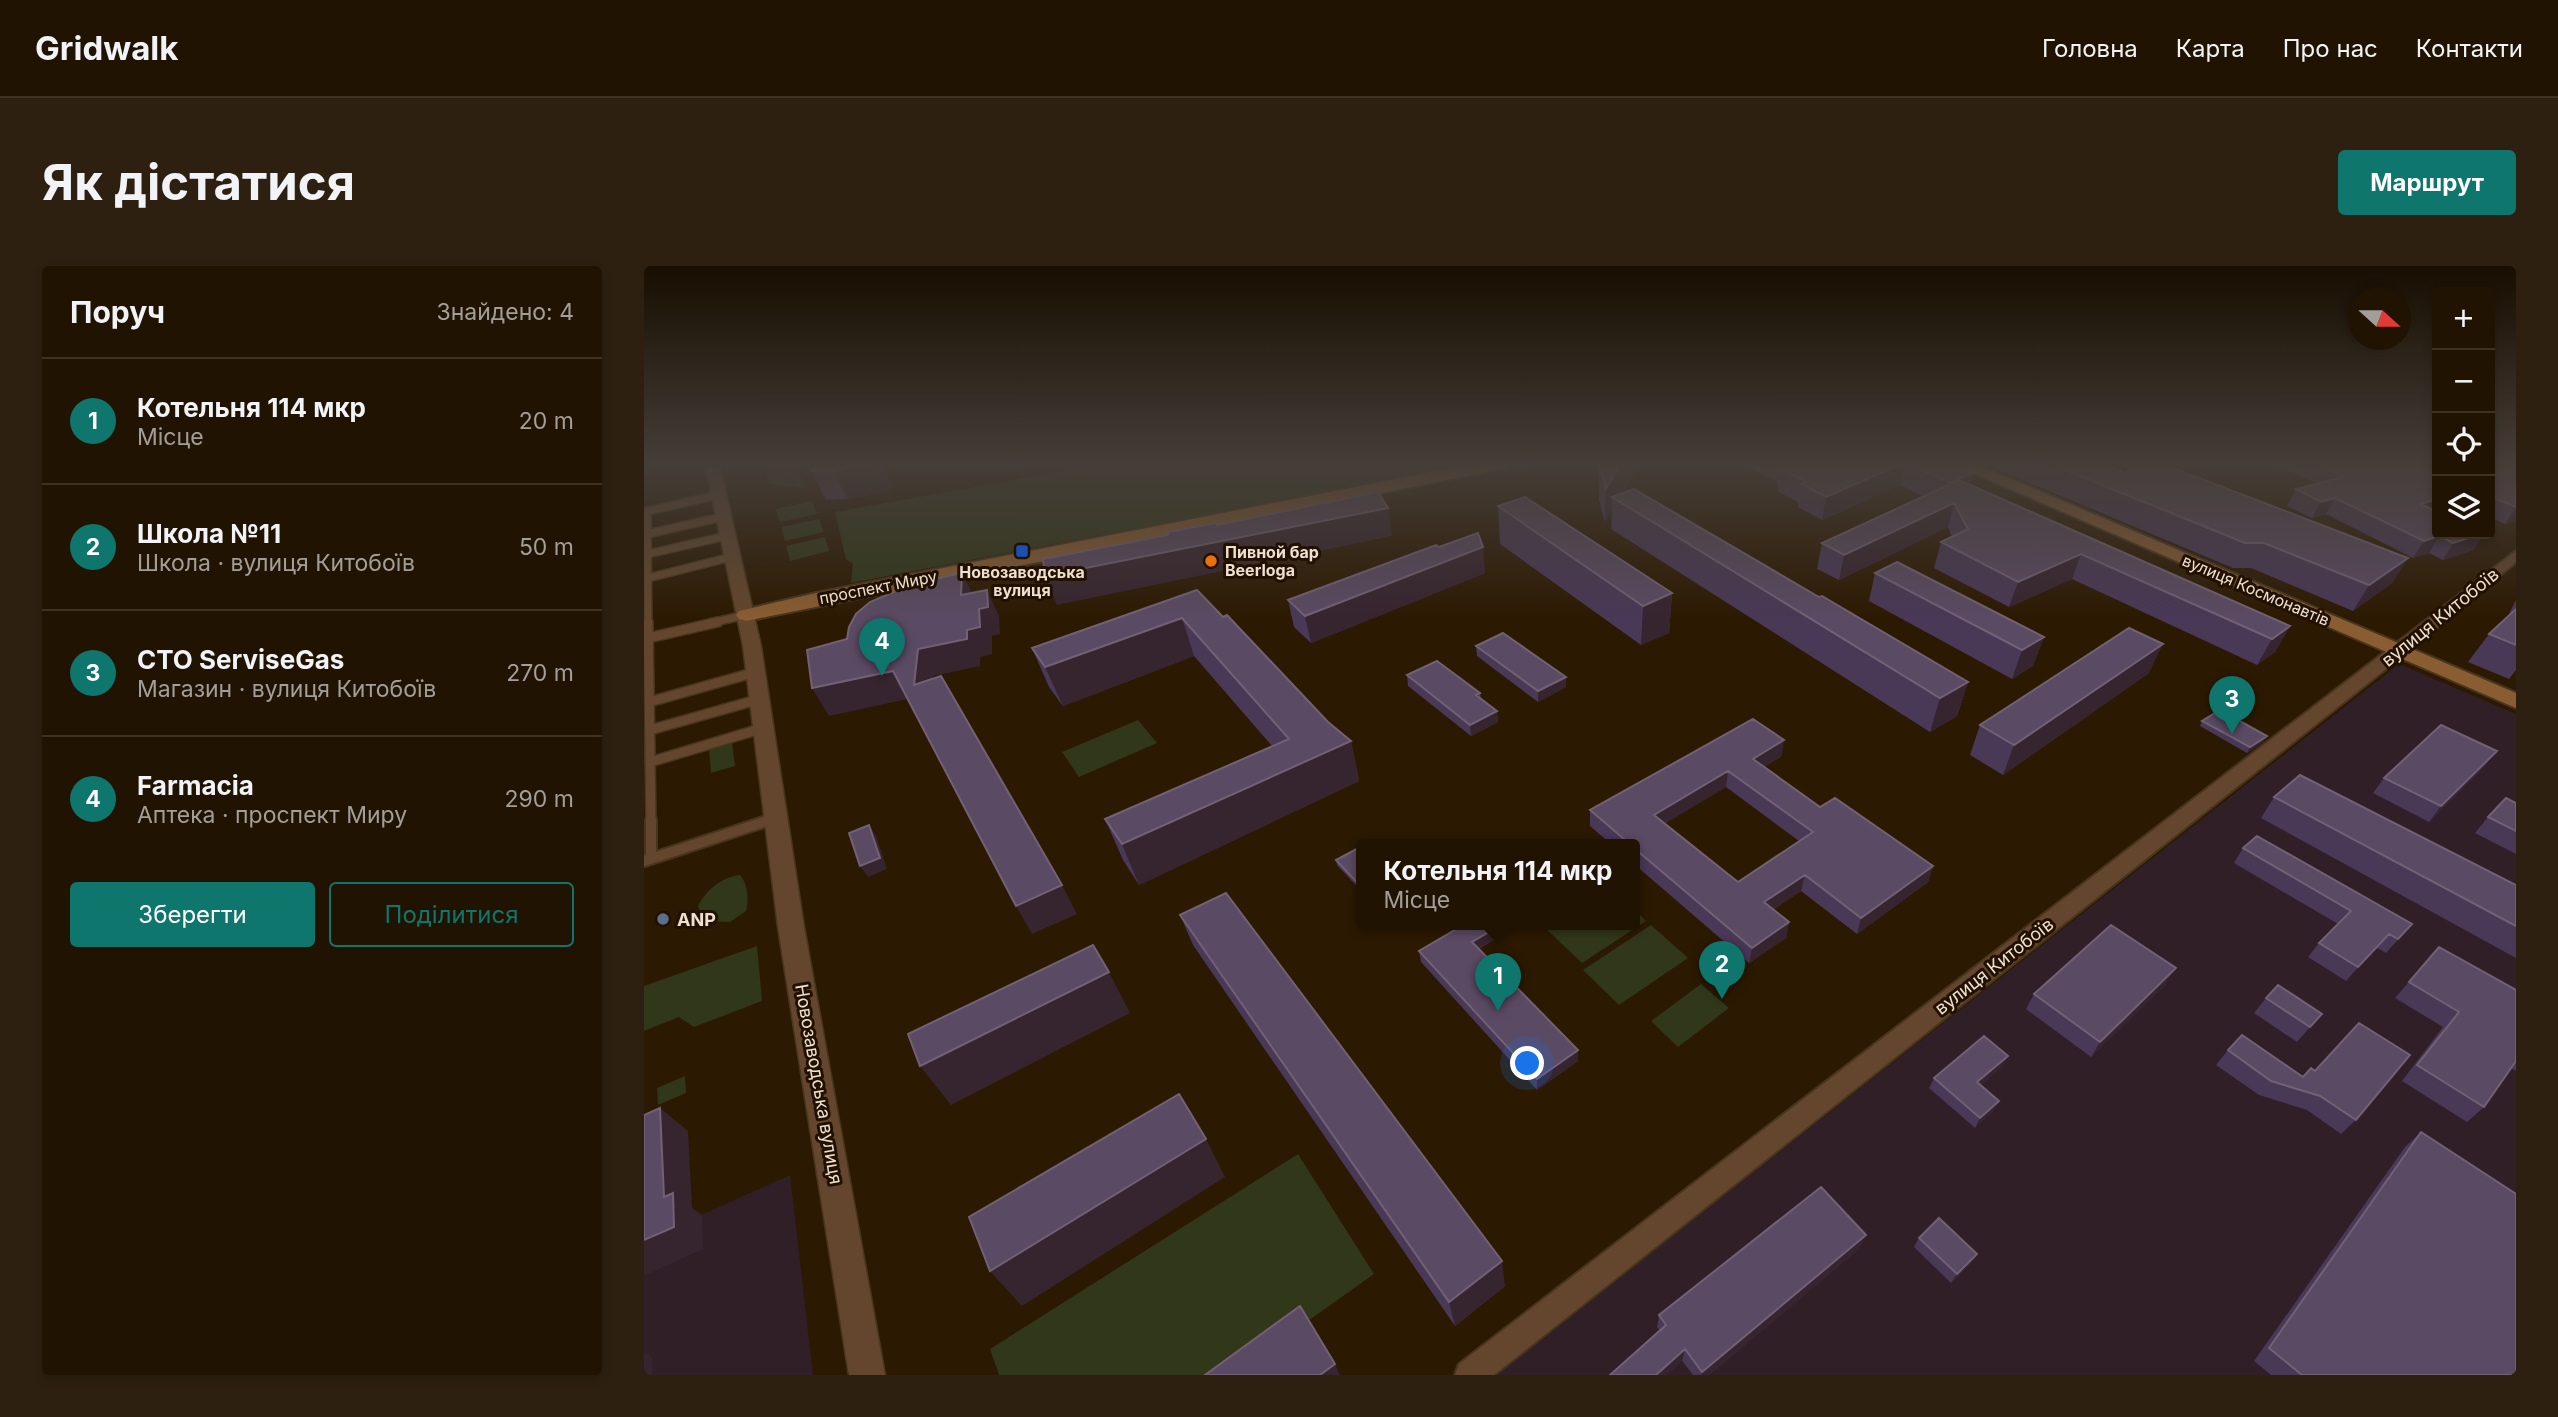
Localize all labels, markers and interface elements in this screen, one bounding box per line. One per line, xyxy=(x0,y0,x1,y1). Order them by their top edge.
text: Gridwalk xyxy=(35,28,178,68)
text: Головна xyxy=(2042,34,2138,63)
text: Карта xyxy=(2176,34,2245,63)
text: Про нас xyxy=(2283,34,2378,63)
text: Контакти xyxy=(2416,34,2523,63)
button: Маршрут xyxy=(2338,150,2516,215)
text: Як дістатися xyxy=(42,153,355,212)
north arrow xyxy=(2348,287,2411,350)
map controls xyxy=(2432,287,2495,539)
button: + xyxy=(2432,287,2495,350)
text: Поруч xyxy=(70,294,165,330)
text: Знайдено: 4 xyxy=(436,298,574,326)
button: − xyxy=(2432,350,2495,413)
text: Котельня 114 мкр xyxy=(137,392,366,423)
text: 1 xyxy=(88,407,98,435)
text: 20 m xyxy=(519,407,574,435)
button: locate xyxy=(2432,413,2495,476)
text: Місце xyxy=(137,423,204,451)
button: layers xyxy=(2432,476,2495,539)
text: Школа №11 xyxy=(137,518,281,549)
text: 2 xyxy=(86,533,100,561)
text: 50 m xyxy=(519,533,574,561)
place label: Пивной бар Beerloga xyxy=(1225,542,1319,580)
marker: Новозаводська вулиця xyxy=(1014,543,1030,559)
text: Школа · вулиця Китобоїв xyxy=(137,549,415,577)
street label: вулиця Космонавтів xyxy=(2179,550,2333,630)
marker: Пивной бар Beerloga xyxy=(1203,553,1219,569)
place label: Новозаводська вулиця xyxy=(959,562,1085,600)
street label: вулиця Китобоїв xyxy=(2377,563,2503,671)
street label: проспект Миру xyxy=(817,566,939,608)
pin: 4 xyxy=(859,618,905,676)
text: СТО ServiseGas xyxy=(137,644,344,675)
text: 3 xyxy=(86,659,100,687)
text: 270 m xyxy=(506,659,574,687)
text: Магазин · вулиця Китобоїв xyxy=(137,675,436,703)
pin: 3 xyxy=(2209,676,2255,734)
text: Farmacia xyxy=(137,770,254,801)
text: 4 xyxy=(85,785,101,813)
text: 290 m xyxy=(505,785,574,813)
text: Аптека · проспект Миру xyxy=(137,801,407,829)
popup xyxy=(1356,839,1640,930)
text: Котельня 114 мкр xyxy=(1384,855,1612,886)
button: Зберегти xyxy=(70,882,315,947)
button: Поділитися xyxy=(329,882,574,947)
text: Місце xyxy=(1384,886,1450,914)
place label: ANP xyxy=(677,909,716,930)
marker: ANP xyxy=(655,911,671,927)
street label: вулиця Китобоїв xyxy=(1931,913,2057,1019)
pin: 2 xyxy=(1699,941,1745,999)
pin: 1 xyxy=(1475,953,1521,1011)
street label: Новозаводська вулиця xyxy=(791,982,847,1186)
your location xyxy=(1510,1046,1544,1080)

